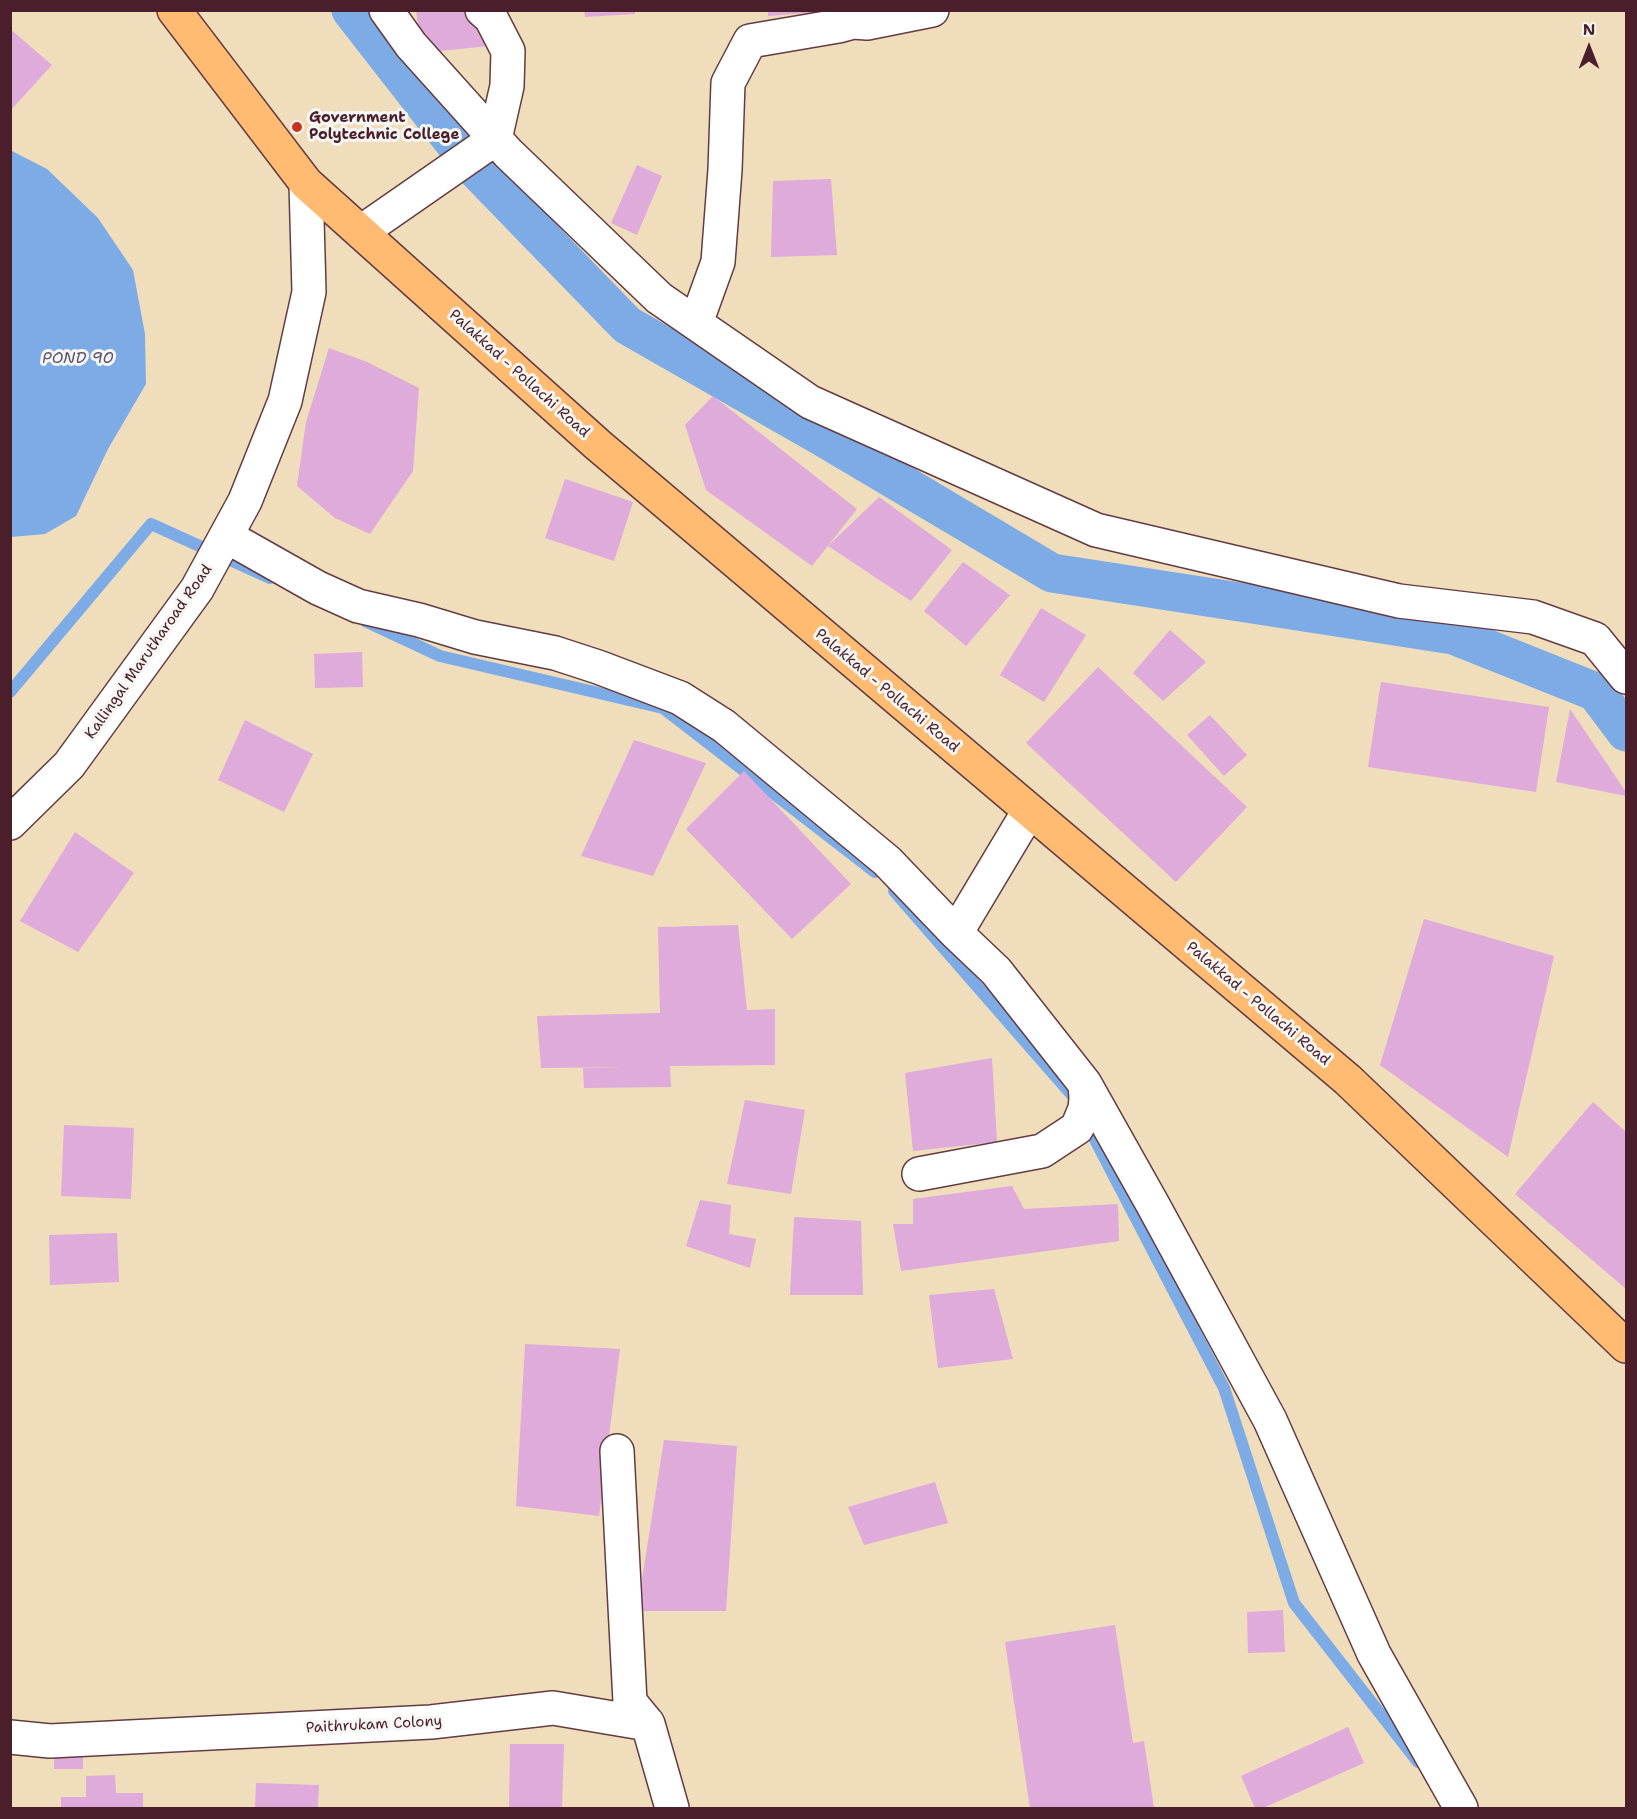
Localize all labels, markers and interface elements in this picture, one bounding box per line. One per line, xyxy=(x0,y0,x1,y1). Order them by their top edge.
north arrow xyxy=(1559,18,1619,78)
text: N xyxy=(1583,19,1595,40)
place label: Government Polytechnic College xyxy=(309,109,459,144)
marker: Government Polytechnic College xyxy=(290,120,304,134)
street label: Palakkad - Pollachi Road xyxy=(445,306,593,442)
water label: POND 90 xyxy=(42,349,114,369)
street label: Kallingal Marutharoad Road xyxy=(82,561,216,743)
street label: Palakkad - Pollachi Road xyxy=(811,625,963,757)
street label: Palakkad - Pollachi Road xyxy=(1182,938,1334,1070)
street label: Paithrukam Colony xyxy=(305,1712,443,1738)

